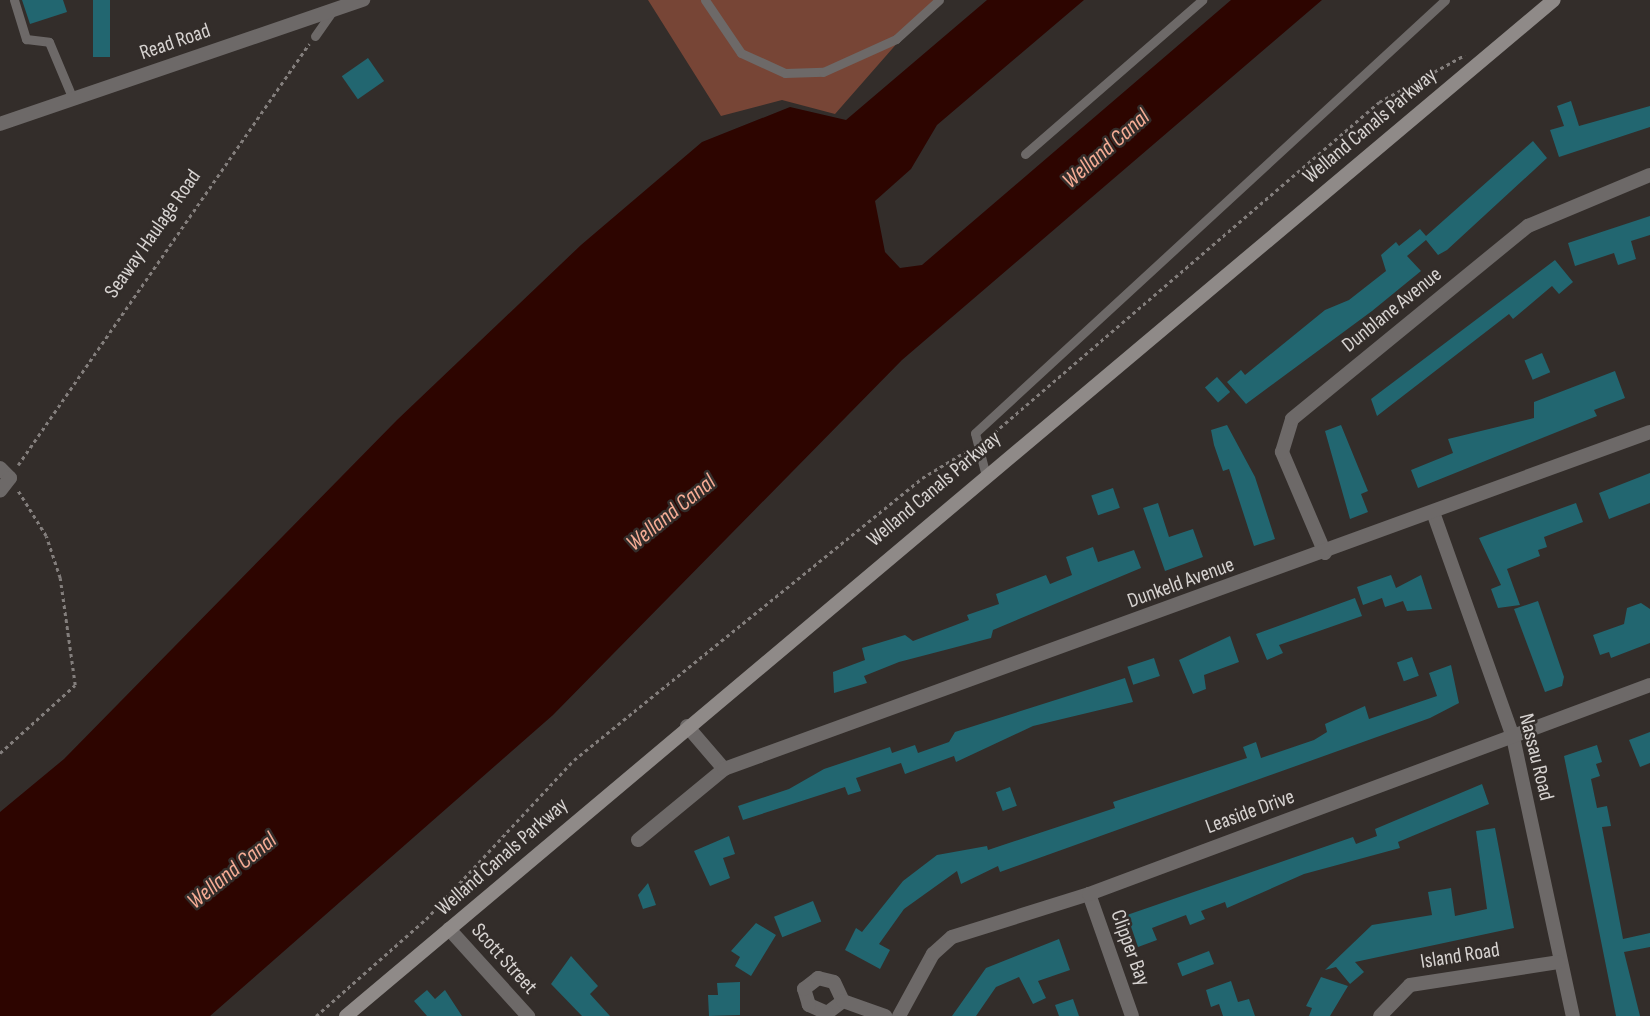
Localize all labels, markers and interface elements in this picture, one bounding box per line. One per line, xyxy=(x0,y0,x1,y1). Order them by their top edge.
street label: Read Road xyxy=(136,18,214,66)
street label: Welland Canals Parkway xyxy=(1298,63,1442,189)
water label: Welland Canal xyxy=(1057,104,1155,194)
street label: Seaway Haulage Road xyxy=(99,165,207,303)
street label: Dunblane Avenue xyxy=(1337,262,1447,358)
street label: Welland Canals Parkway xyxy=(862,426,1006,552)
water label: Welland Canal xyxy=(621,469,721,557)
street label: Dunkeld Avenue xyxy=(1124,552,1238,614)
street label: Nassau Road xyxy=(1513,711,1559,803)
street label: Leaside Drive xyxy=(1202,784,1298,840)
street label: Welland Canals Parkway xyxy=(431,793,573,921)
water label: Welland Canal xyxy=(182,827,282,915)
street label: Clipper Bay xyxy=(1105,907,1155,989)
street label: Scott Street xyxy=(466,918,542,1000)
street label: Island Road xyxy=(1419,937,1501,975)

